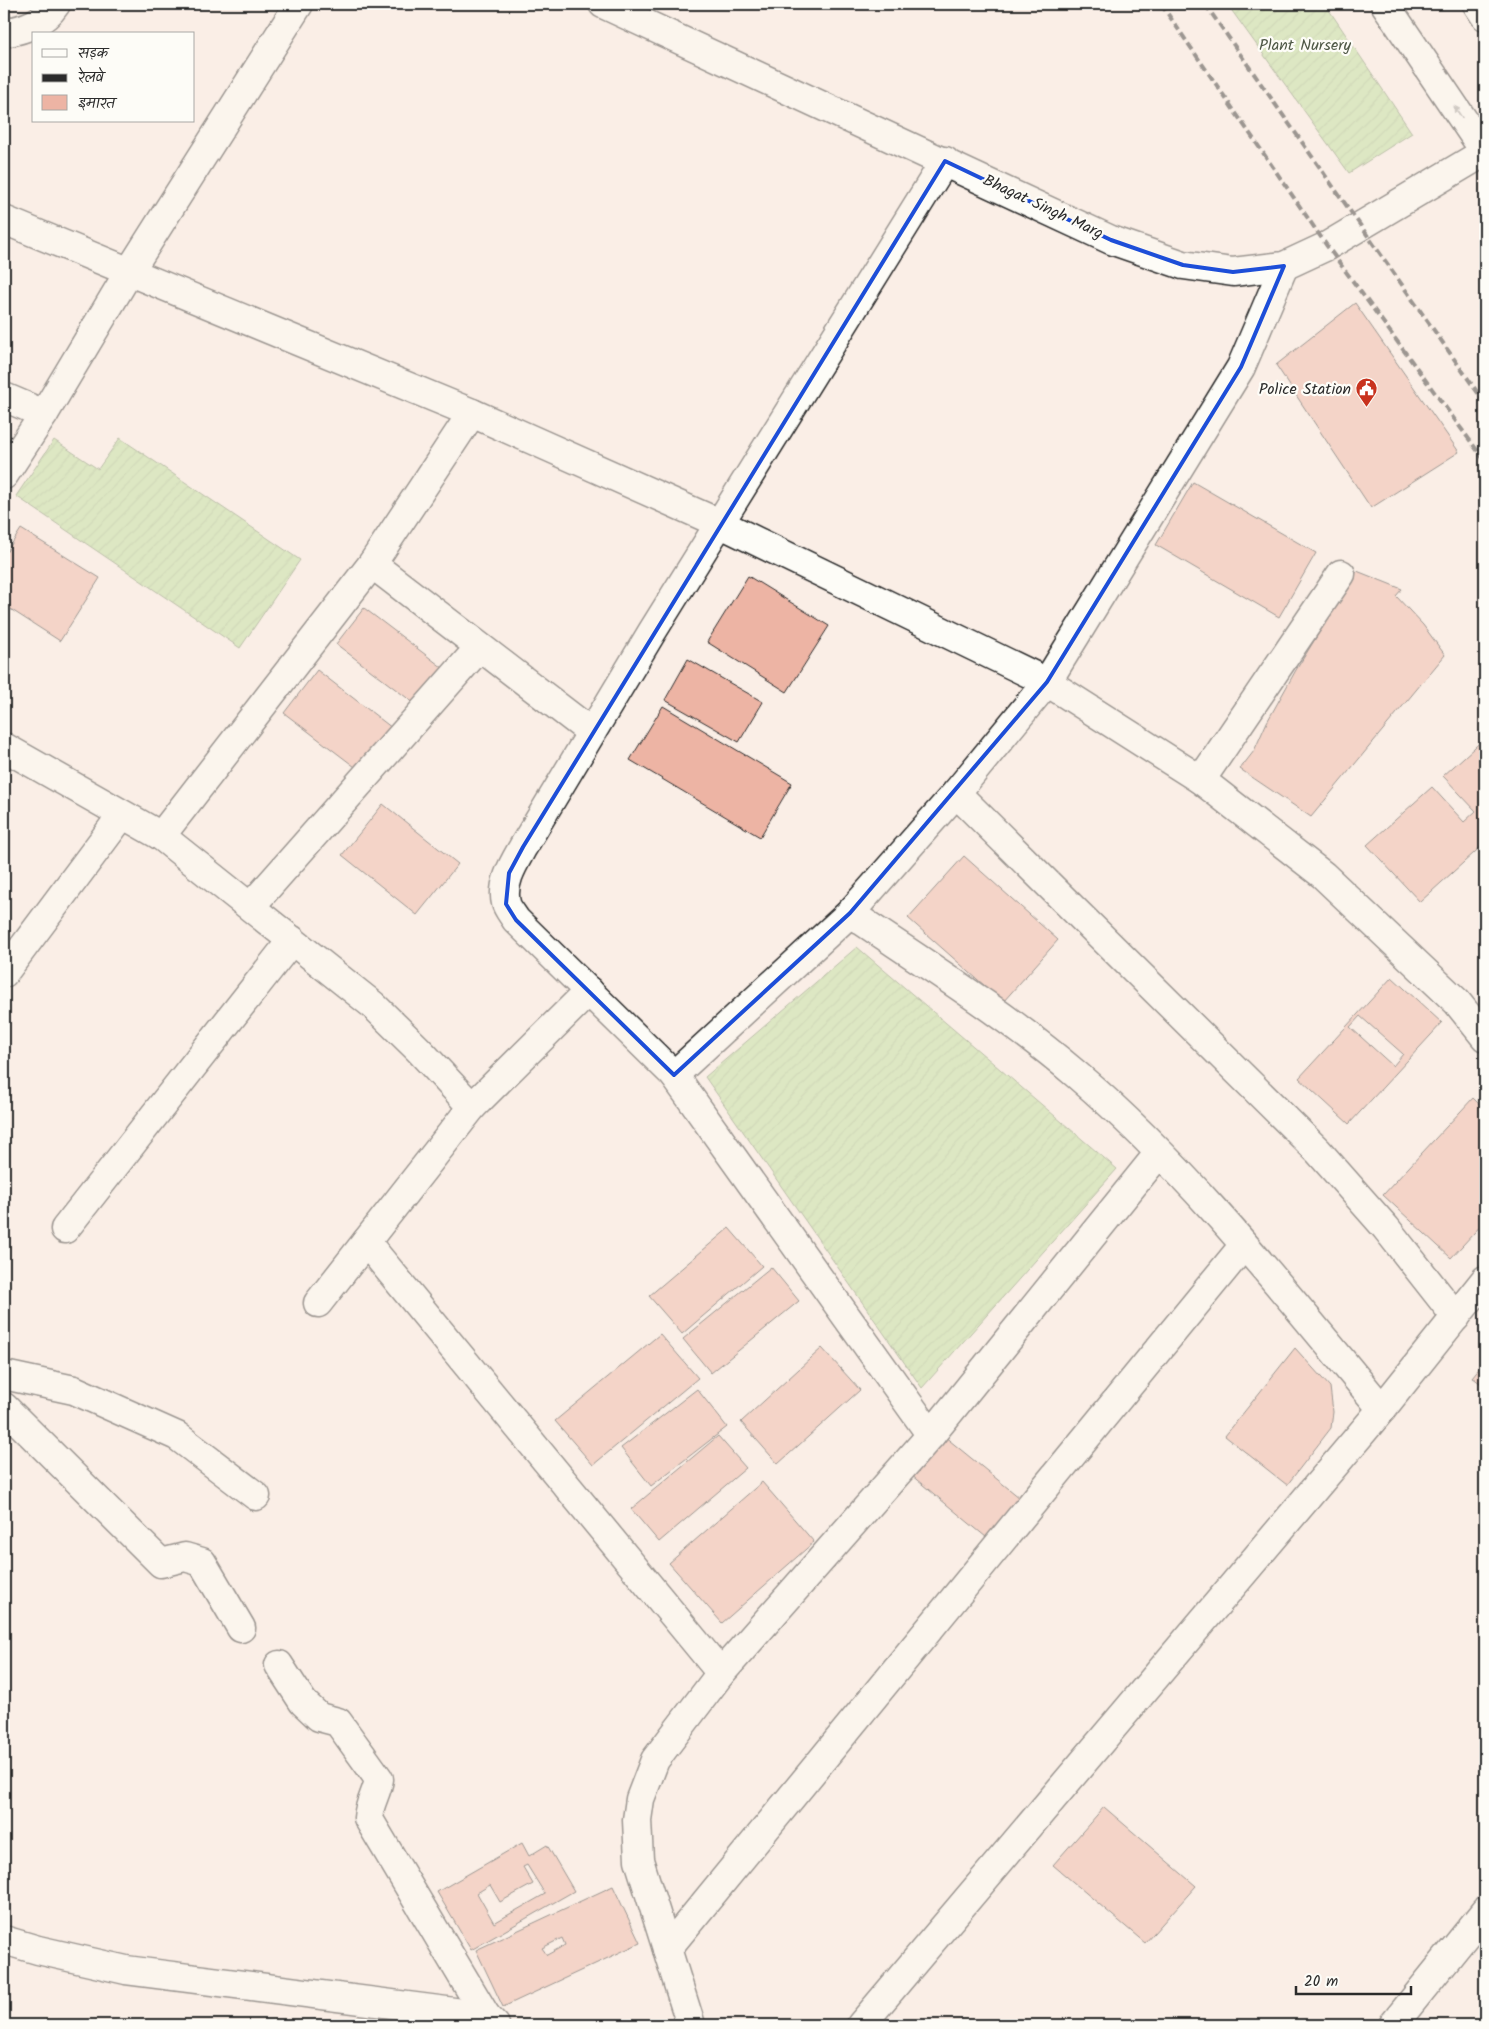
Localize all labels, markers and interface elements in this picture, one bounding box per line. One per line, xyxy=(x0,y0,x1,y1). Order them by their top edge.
legend xyxy=(32,32,195,122)
park label: Plant Nursery xyxy=(1259,33,1351,58)
text: सड़क xyxy=(78,42,110,66)
text: रेलवे xyxy=(78,66,106,90)
text: इमारत xyxy=(78,92,118,116)
one-way arrow xyxy=(1453,105,1463,118)
street label: Bhagat Singh Marg xyxy=(979,168,1107,246)
place label: Police Station xyxy=(1259,377,1351,402)
public building icon: Police Station xyxy=(1355,377,1379,408)
scale bar xyxy=(1296,1964,1412,1996)
text: 20 m xyxy=(1304,1970,1338,1994)

